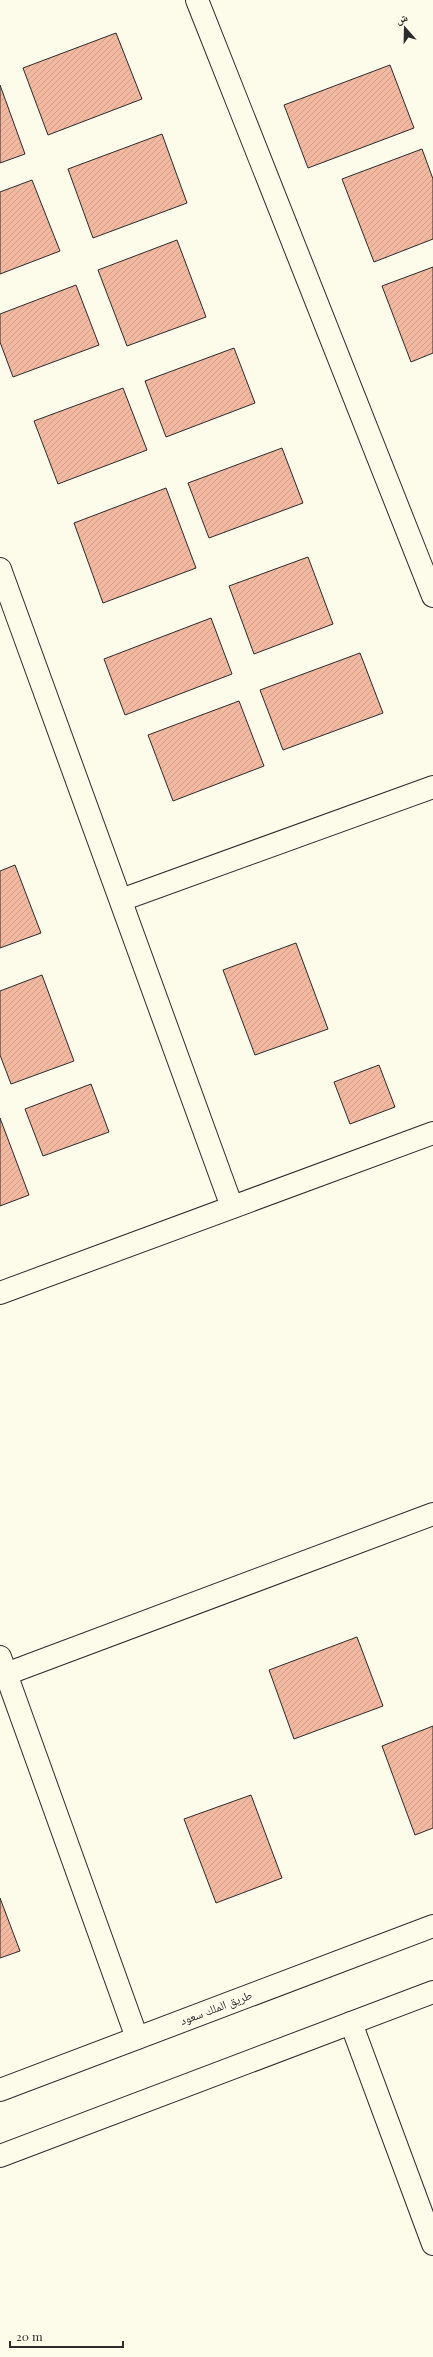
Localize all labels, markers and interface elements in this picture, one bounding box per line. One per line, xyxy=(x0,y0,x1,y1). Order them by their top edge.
north arrow xyxy=(385,8,425,48)
text: ش xyxy=(393,9,410,28)
street label: طريق الملك سعود xyxy=(177,1986,254,2028)
scale bar xyxy=(10,2323,123,2349)
text: 20 m xyxy=(16,2328,43,2344)

